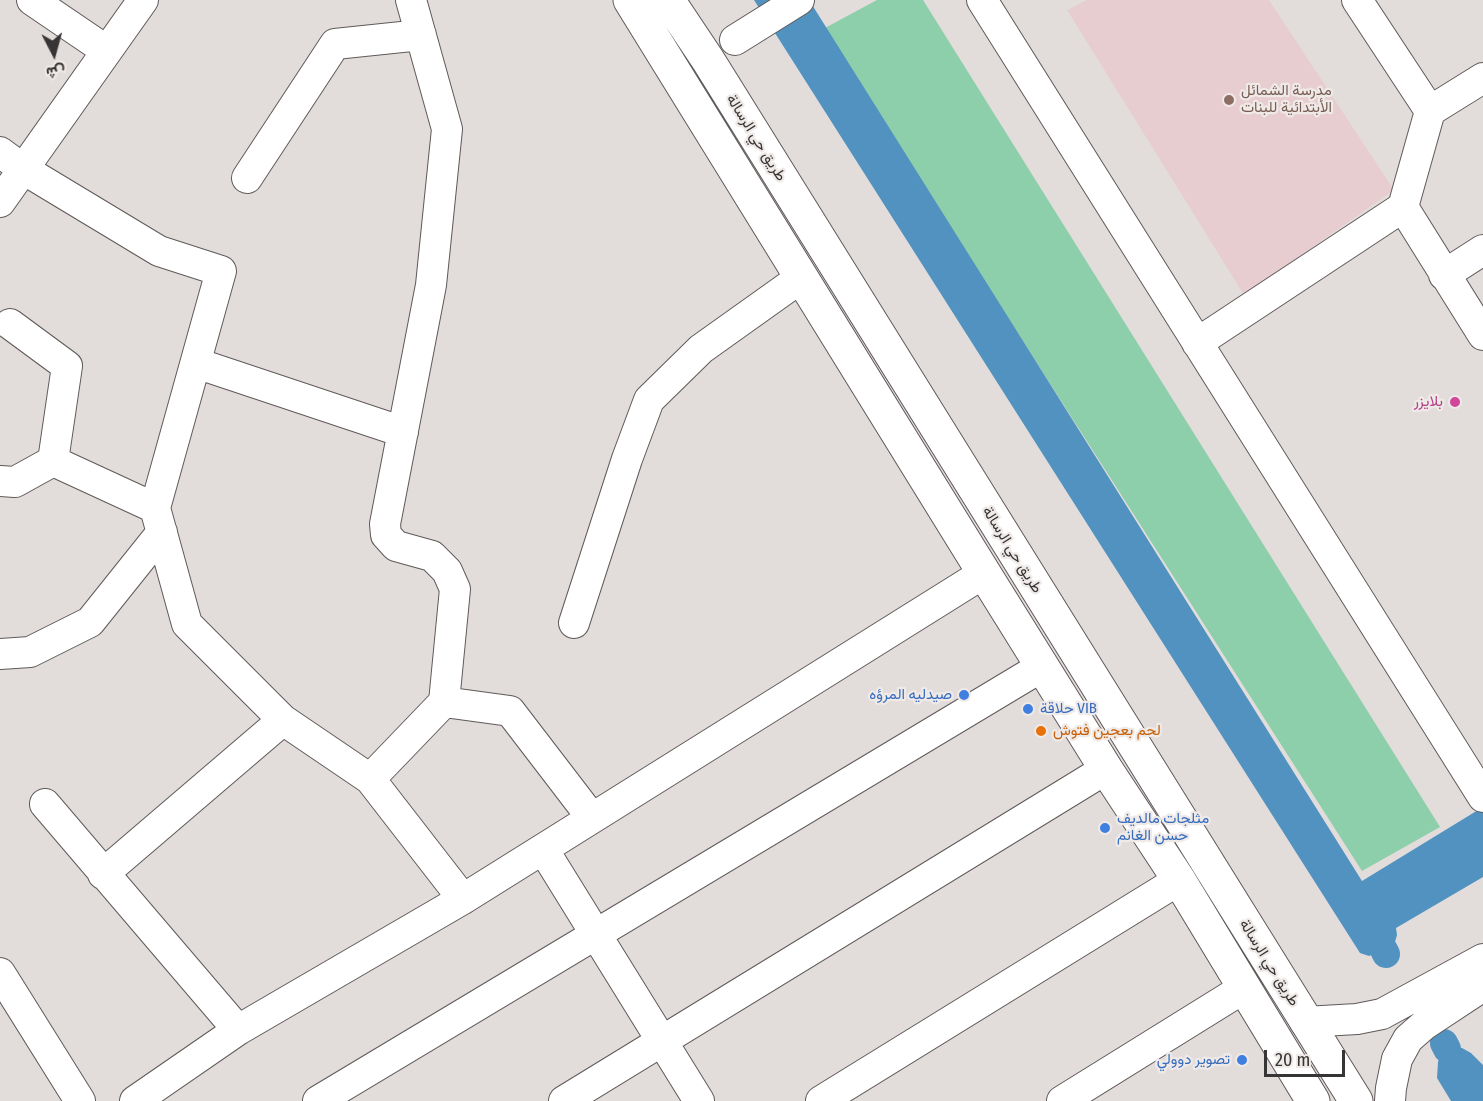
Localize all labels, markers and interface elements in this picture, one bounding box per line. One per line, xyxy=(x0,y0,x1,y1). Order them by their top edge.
north arrow xyxy=(24,24,84,84)
text: ش xyxy=(45,62,66,83)
place label: مدرسة الشمائل الأبتدائية للبنات xyxy=(1241,82,1332,117)
street label: طريق حي الرسالة xyxy=(722,91,790,185)
marker: مدرسة الشمائل الأبتدائية للبنات xyxy=(1222,93,1236,107)
place label: بلايزر xyxy=(1414,393,1443,411)
marker: بلايزر xyxy=(1448,395,1462,409)
street label: طريق حي الرسالة xyxy=(978,503,1046,597)
place label: صيدليه المرؤه xyxy=(869,686,952,704)
marker: صيدليه المرؤه xyxy=(957,688,971,702)
place label: حلاقة VIB xyxy=(1040,700,1097,718)
marker: حلاقة VIB xyxy=(1021,702,1035,716)
place label: لحم بعجين فتوش xyxy=(1053,722,1161,740)
marker: لحم بعجين فتوش xyxy=(1034,724,1048,738)
place label: مثلجات مالديف حسن الغانم xyxy=(1117,810,1209,845)
marker: مثلجات مالديف حسن الغانم xyxy=(1098,821,1112,835)
street label: طريق حي الرسالة xyxy=(1235,916,1303,1010)
scale bar xyxy=(1267,1038,1348,1076)
text: 20 m xyxy=(1275,1049,1310,1071)
place label: تصوير دوولي xyxy=(1157,1051,1230,1069)
marker: تصوير دوولي xyxy=(1235,1053,1249,1067)

